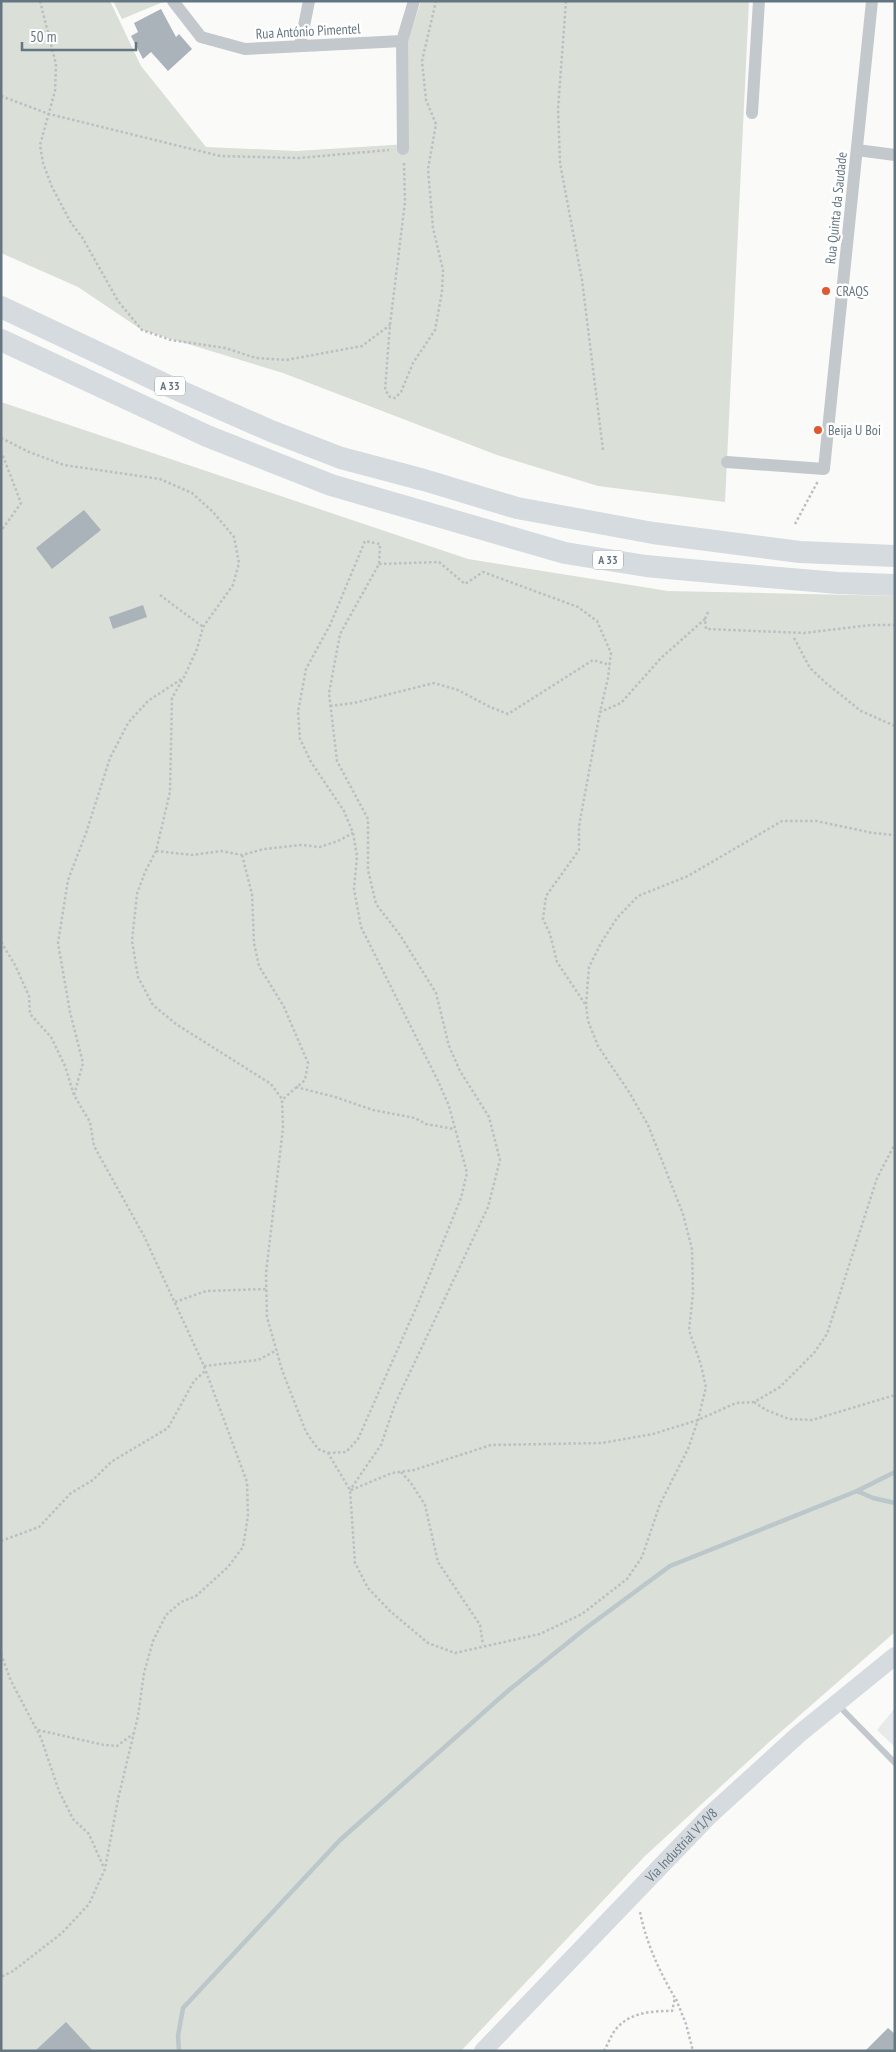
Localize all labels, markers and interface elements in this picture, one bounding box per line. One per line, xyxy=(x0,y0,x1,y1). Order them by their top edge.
street label: Rua António Pimentel xyxy=(255,19,362,43)
scale bar xyxy=(22,20,136,52)
text: 50 m xyxy=(30,27,56,46)
street label: Rua Quinta da Saudade xyxy=(821,151,851,265)
place label: CRAQS xyxy=(836,282,869,300)
marker: CRAQS xyxy=(820,285,832,297)
road number: A 33 xyxy=(155,376,185,396)
place label: Beija U Boi xyxy=(828,421,881,439)
marker: Beija U Boi xyxy=(812,424,824,436)
road number: A 33 xyxy=(593,550,623,570)
street label: Via Industrial V1/V8 xyxy=(641,1804,721,1887)

